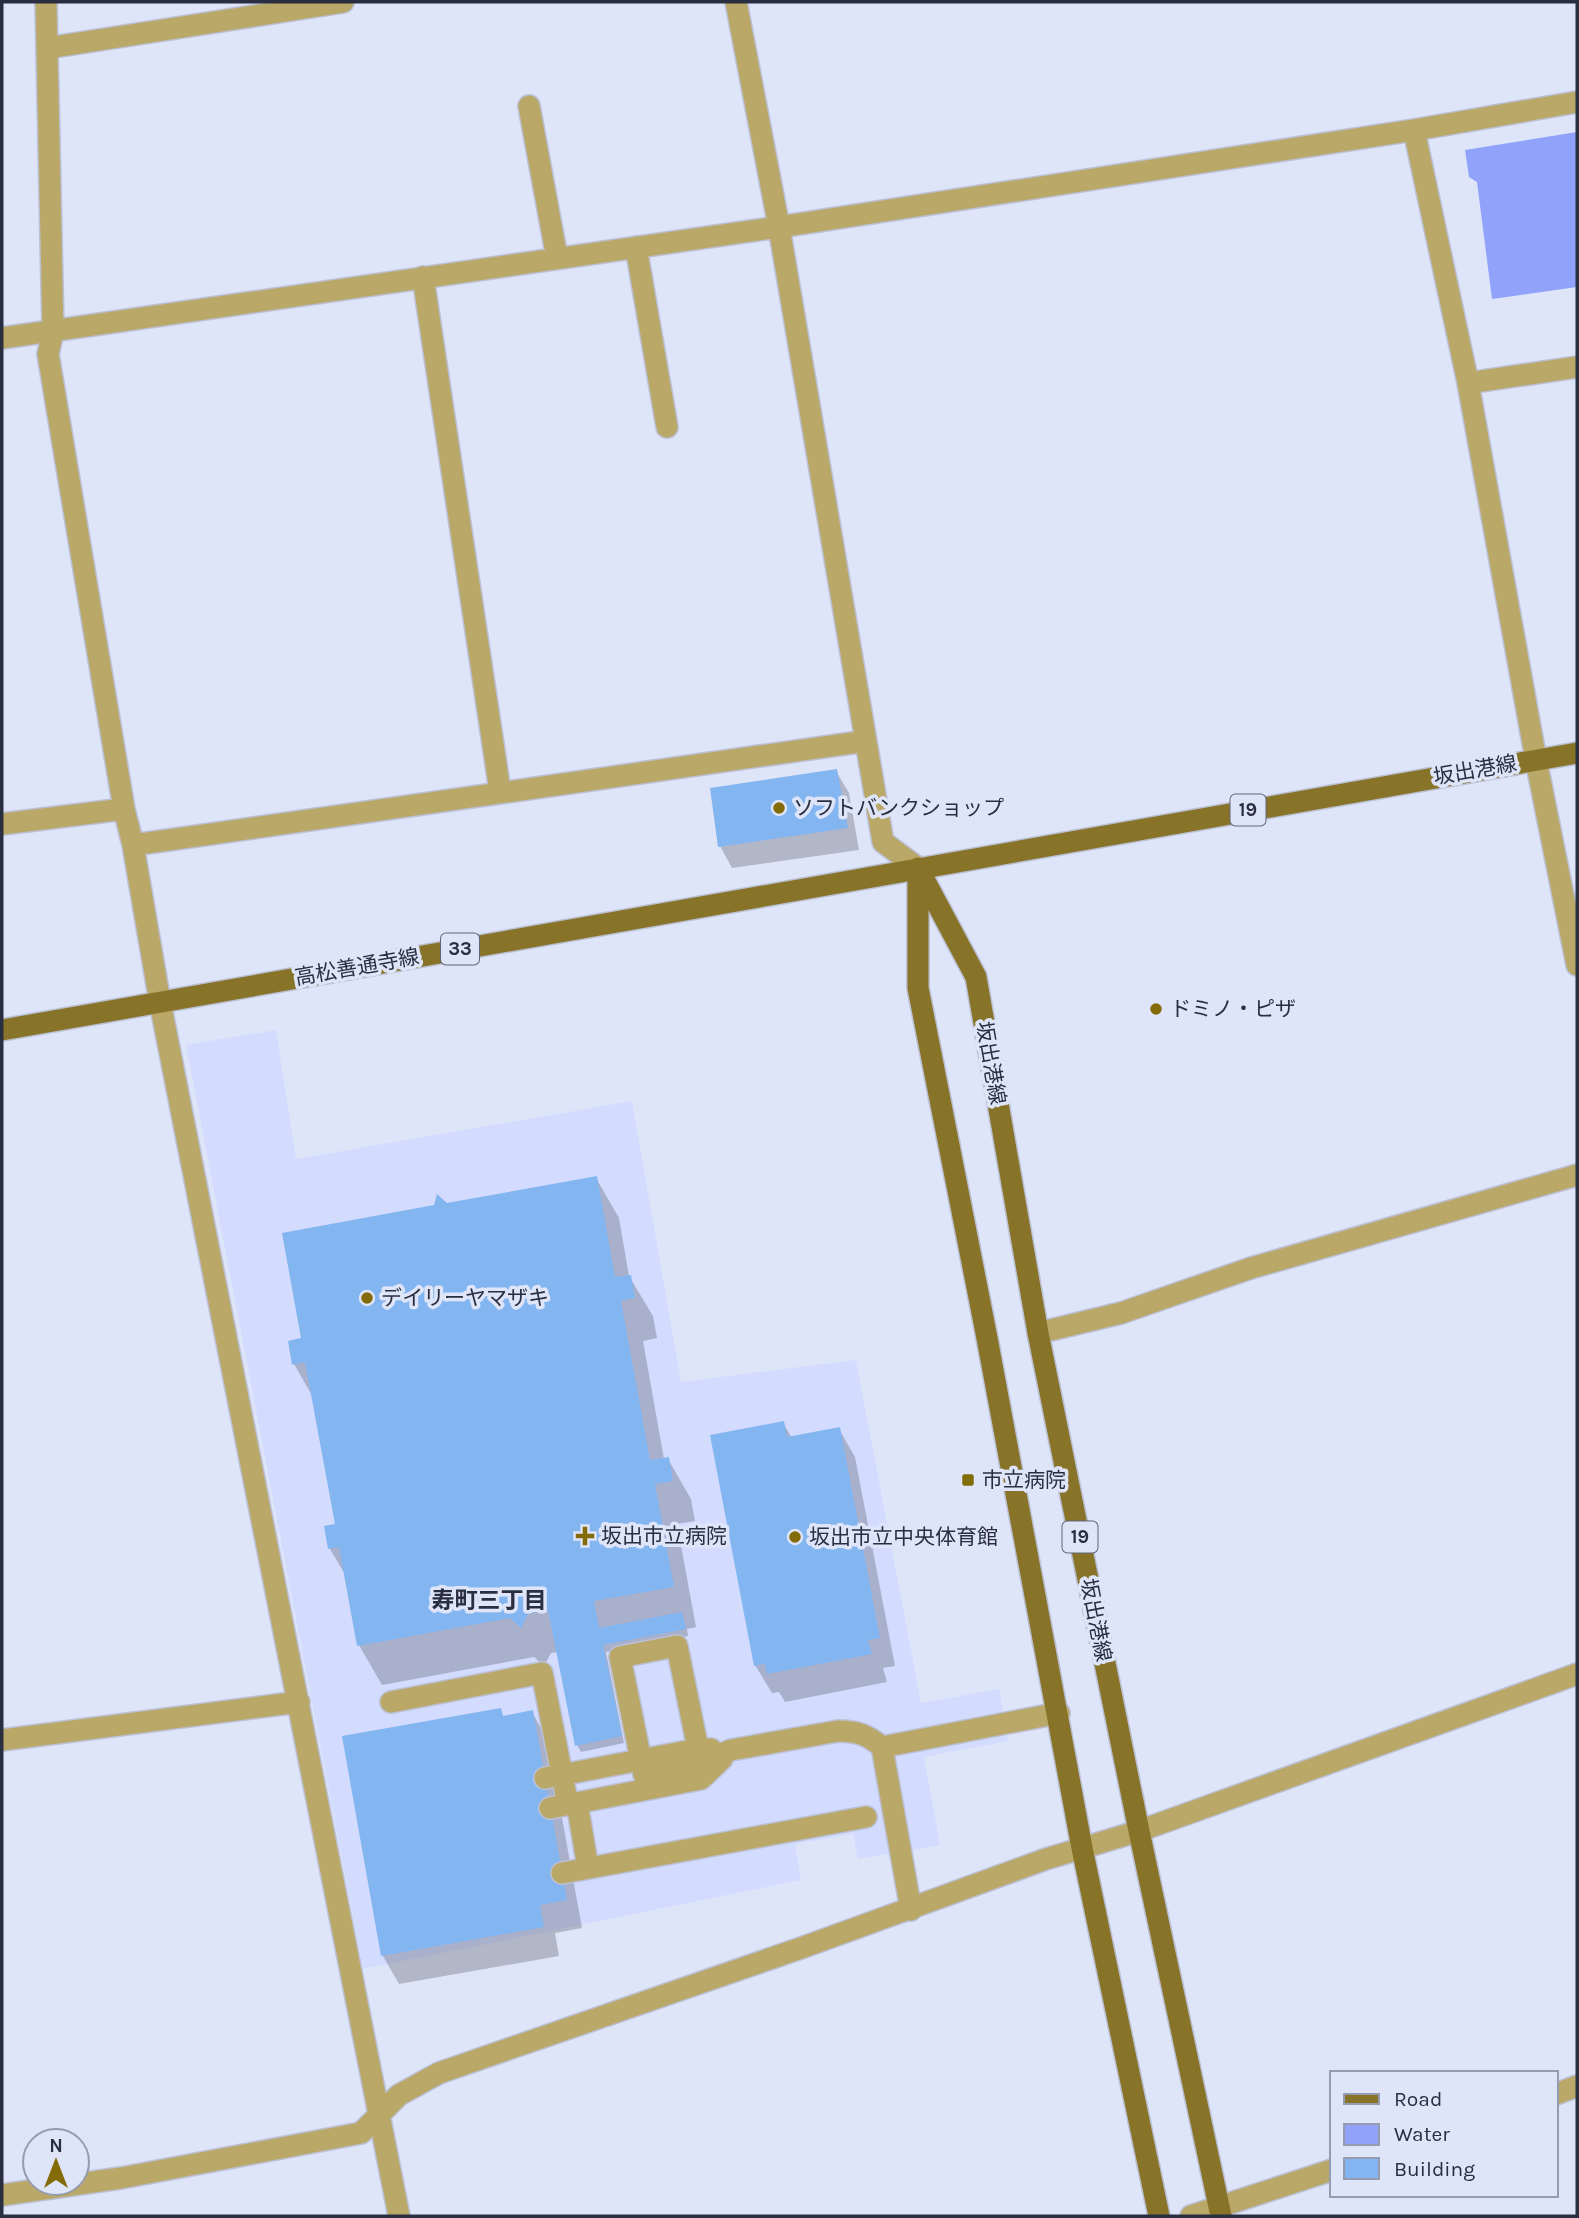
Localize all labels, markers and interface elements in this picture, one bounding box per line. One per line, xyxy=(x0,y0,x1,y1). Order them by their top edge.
street label: 坂出港線 xyxy=(1432,751,1518,789)
road number: 19 xyxy=(1230,794,1266,825)
place label: ソフトバンクショップ xyxy=(793,796,1004,820)
marker: ソフトバンクショップ xyxy=(771,800,787,816)
road number: 33 xyxy=(441,934,479,965)
street label: 高松善通寺線 xyxy=(293,944,421,990)
place label: ドミノ・ピザ xyxy=(1170,997,1296,1021)
marker: ドミノ・ピザ xyxy=(1148,1001,1164,1017)
street label: 坂出港線 xyxy=(972,1020,1010,1106)
place label: デイリーヤマザキ xyxy=(381,1286,549,1310)
marker: デイリーヤマザキ xyxy=(359,1290,375,1306)
place label: 市立病院 xyxy=(982,1468,1066,1492)
marker: 市立病院 xyxy=(960,1472,976,1488)
road number: 19 xyxy=(1062,1522,1098,1553)
place label: 坂出市立病院 xyxy=(601,1524,727,1548)
place label: 坂出市立中央体育館 xyxy=(809,1525,998,1549)
marker: 坂出市立病院 xyxy=(575,1526,595,1546)
marker: 坂出市立中央体育館 xyxy=(787,1529,803,1545)
street label: 坂出港線 xyxy=(1076,1576,1116,1664)
district label: 寿町三丁目 xyxy=(432,1587,547,1614)
legend xyxy=(1330,2071,1558,2197)
text: Road xyxy=(1394,2087,1442,2111)
text: Water xyxy=(1394,2122,1450,2146)
north arrow xyxy=(21,2127,91,2197)
text: N xyxy=(49,2135,63,2157)
text: Building xyxy=(1394,2157,1475,2181)

